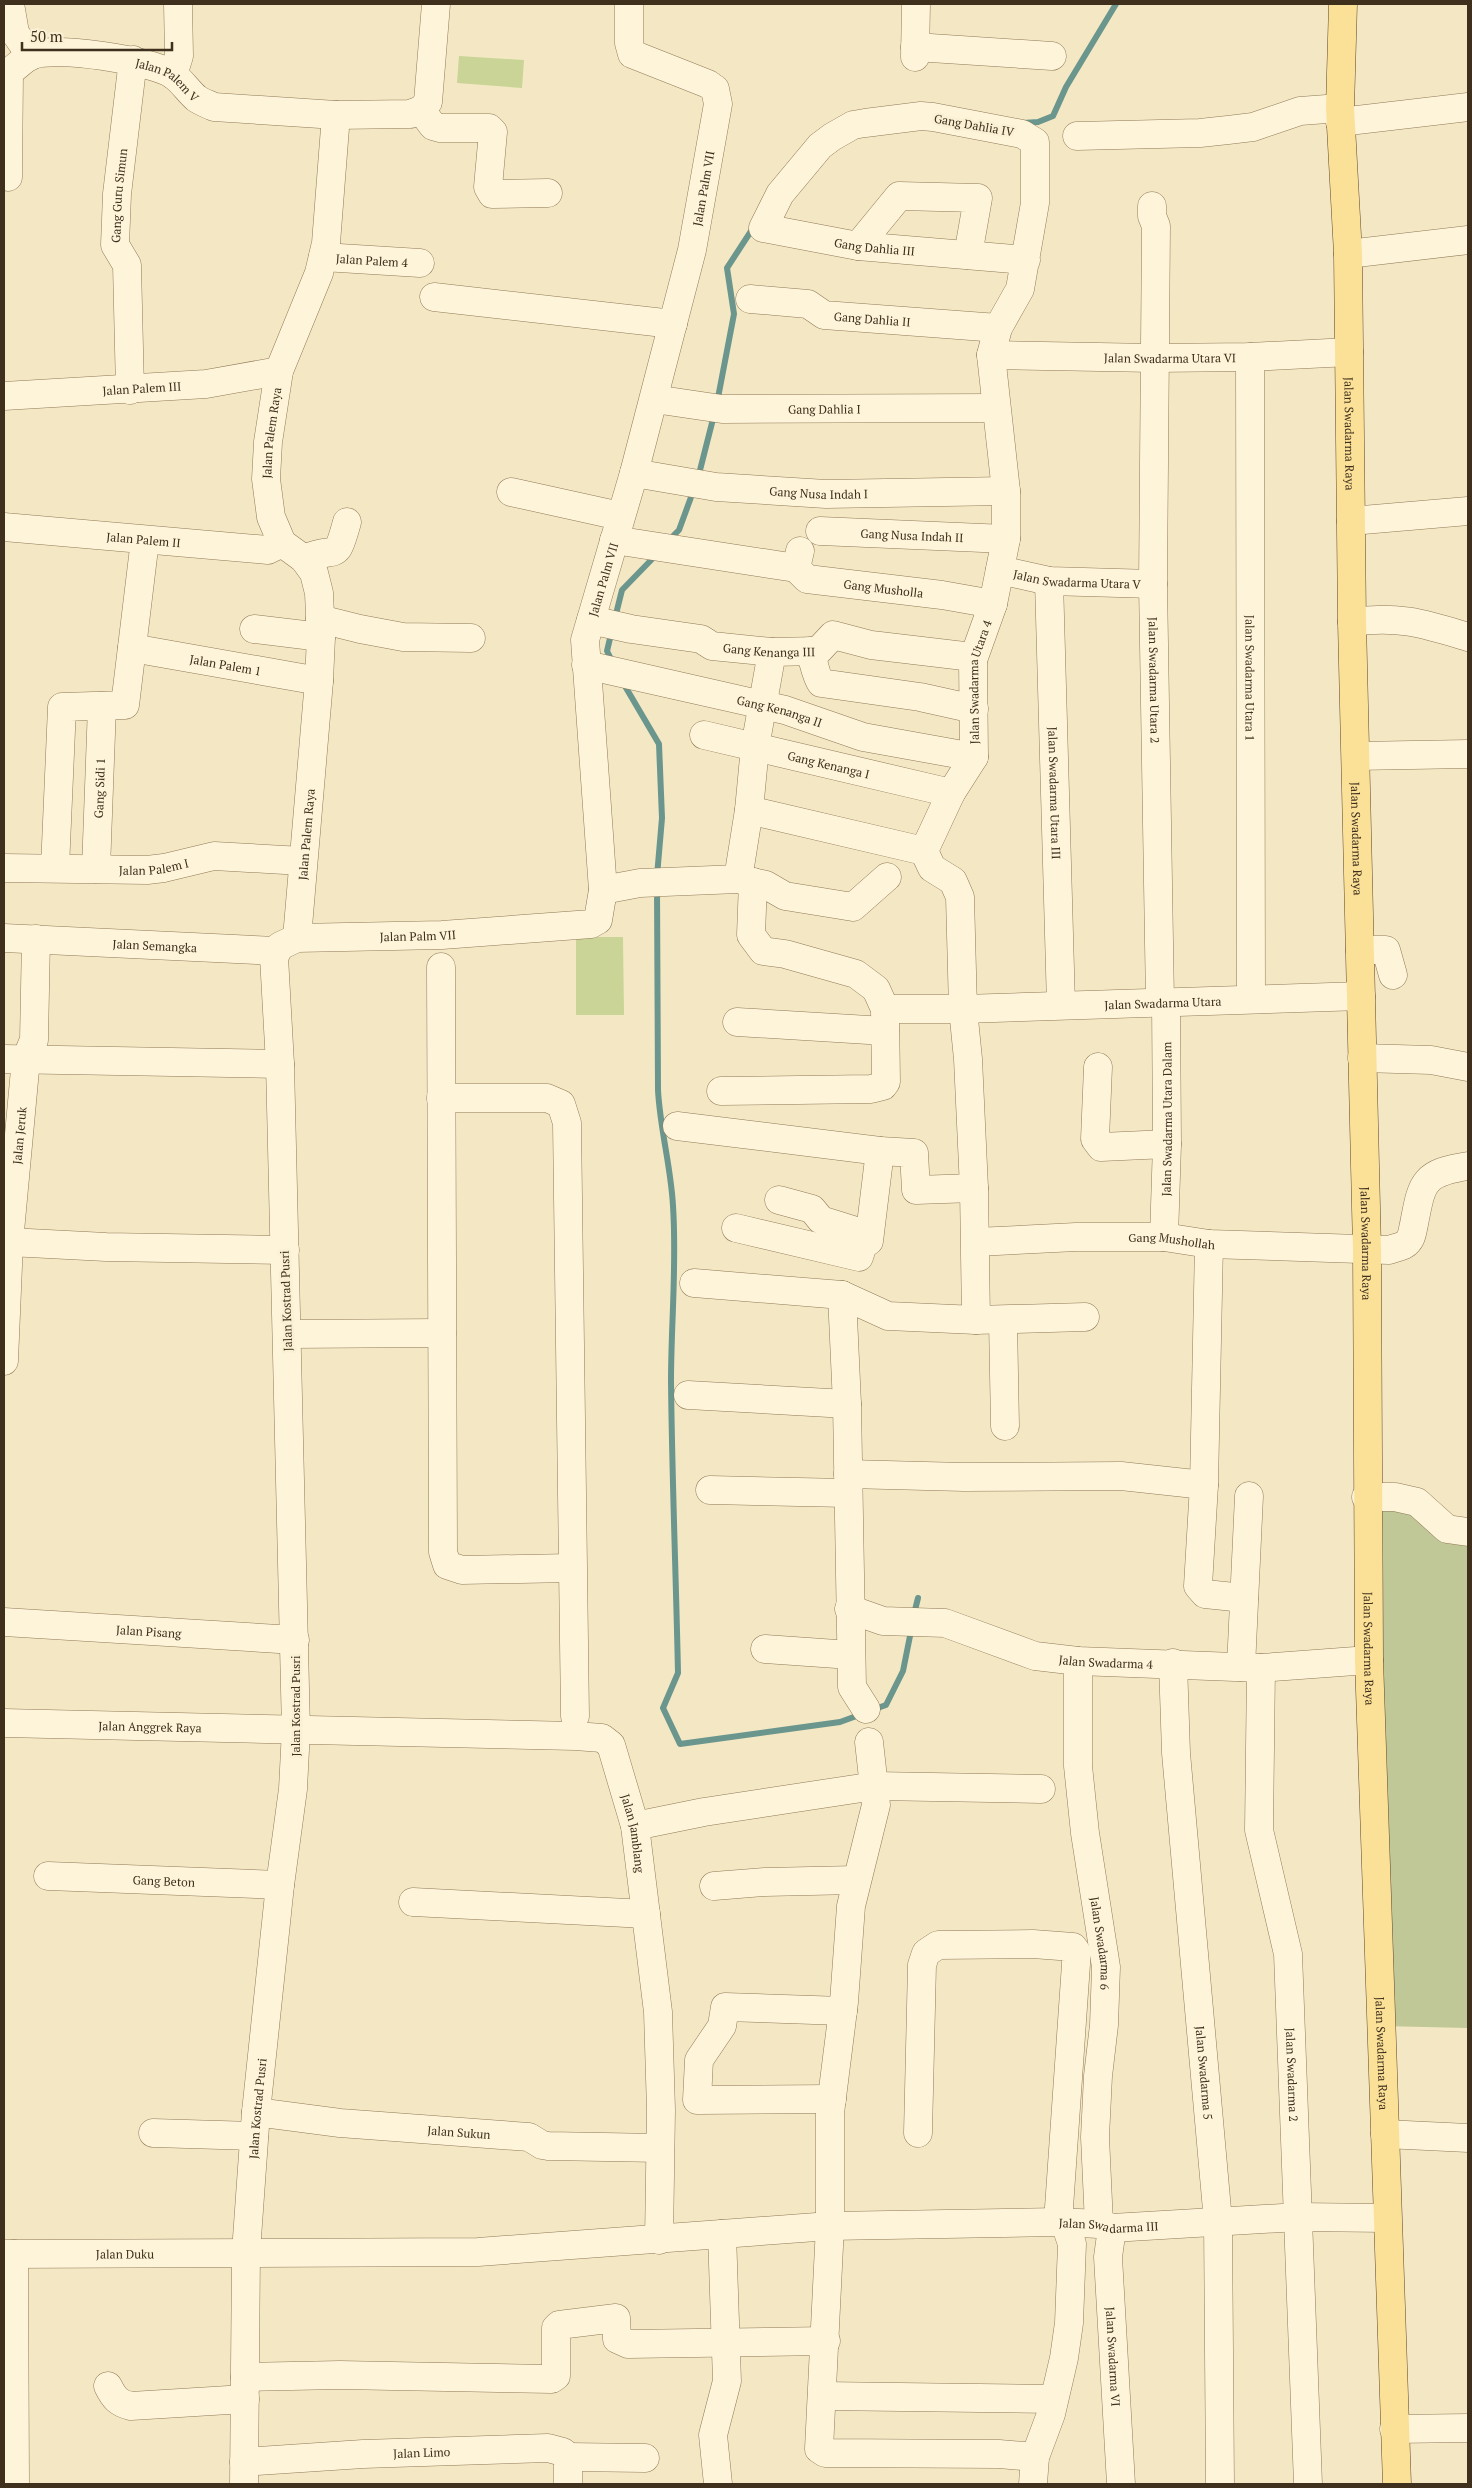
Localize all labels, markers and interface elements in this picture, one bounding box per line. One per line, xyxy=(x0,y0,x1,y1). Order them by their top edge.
scale bar xyxy=(22,20,172,52)
text: 50 m xyxy=(30,26,63,46)
street label: Jalan Palem V xyxy=(134,55,203,105)
street label: Gang Dahlia IV xyxy=(933,111,1016,140)
street label: Gang Guru Simun xyxy=(108,147,130,243)
street label: Jalan Palm VII xyxy=(689,149,717,227)
street label: Gang Dahlia III xyxy=(833,234,916,258)
street label: Jalan Palem 4 xyxy=(335,250,409,270)
street label: Gang Dahlia II xyxy=(833,308,911,329)
street label: Jalan Swadarma Utara VI xyxy=(1104,350,1236,366)
street label: Jalan Swadarma Raya xyxy=(1342,377,1358,491)
street label: Jalan Palem III xyxy=(102,378,182,398)
street label: Jalan Palem Raya xyxy=(259,386,284,479)
street label: Gang Dahlia I xyxy=(788,401,861,416)
street label: Gang Nusa Indah I xyxy=(769,483,868,502)
street label: Gang Nusa Indah II xyxy=(860,525,964,545)
street label: Jalan Palem II xyxy=(106,528,181,550)
street label: Jalan Palm VII xyxy=(585,541,621,618)
street label: Jalan Swadarma Utara V xyxy=(1012,566,1142,591)
street label: Gang Musholla xyxy=(843,576,924,600)
street label: Jalan Swadarma Utara 1 xyxy=(1243,615,1258,741)
street label: Jalan Swadarma Utara 4 xyxy=(965,617,994,744)
street label: Jalan Swadarma Utara 2 xyxy=(1146,617,1163,744)
street label: Gang Kenanga III xyxy=(722,640,815,660)
street label: Jalan Palem 1 xyxy=(189,651,263,678)
street label: Gang Kenanga II xyxy=(736,692,824,730)
street label: Jalan Swadarma Utara III xyxy=(1046,726,1064,859)
street label: Gang Kenanga I xyxy=(786,747,871,781)
street label: Gang Sidi 1 xyxy=(90,758,108,819)
street label: Jalan Swadarma Raya xyxy=(1348,782,1366,896)
street label: Jalan Palem Raya xyxy=(294,788,317,881)
street label: Jalan Palem I xyxy=(119,855,190,878)
street label: Jalan Palm VII xyxy=(379,926,456,944)
street label: Jalan Semangka xyxy=(112,936,197,955)
street label: Jalan Swadarma Utara xyxy=(1104,993,1222,1012)
street label: Jalan Swadarma Utara Dalam xyxy=(1158,1041,1175,1197)
street label: Jalan Jeruk xyxy=(9,1105,29,1165)
street label: Jalan Swadarma Raya xyxy=(1358,1187,1375,1300)
street label: Gang Mushollah xyxy=(1128,1229,1215,1252)
street label: Jalan Kostrad Pusri xyxy=(277,1250,295,1352)
street label: Jalan Swadarma Raya xyxy=(1361,1592,1378,1706)
street label: Jalan Pisang xyxy=(116,1621,183,1640)
street label: Jalan Swadarma 4 xyxy=(1058,1651,1154,1671)
street label: Jalan Kostrad Pusri xyxy=(288,1655,303,1757)
street label: Jalan Anggrek Raya xyxy=(98,1718,202,1735)
street label: Jalan Jamblang xyxy=(618,1792,648,1874)
street label: Gang Beton xyxy=(132,1872,195,1889)
street label: Jalan Swadarma 6 xyxy=(1088,1896,1114,1991)
street label: Jalan Swadarma Raya xyxy=(1373,1996,1392,2110)
street label: Jalan Swadarma 5 xyxy=(1193,2025,1216,2120)
street label: Jalan Swadarma 2 xyxy=(1283,2027,1302,2122)
street label: Jalan Kostrad Pusri xyxy=(245,2057,269,2159)
street label: Jalan Sukun xyxy=(427,2122,491,2142)
street label: Jalan Swadarma III xyxy=(1058,2215,1159,2236)
street label: Jalan Duku xyxy=(96,2246,154,2261)
street label: Jalan Swadarma VI xyxy=(1103,2306,1124,2407)
street label: Jalan Limo xyxy=(393,2444,451,2461)

